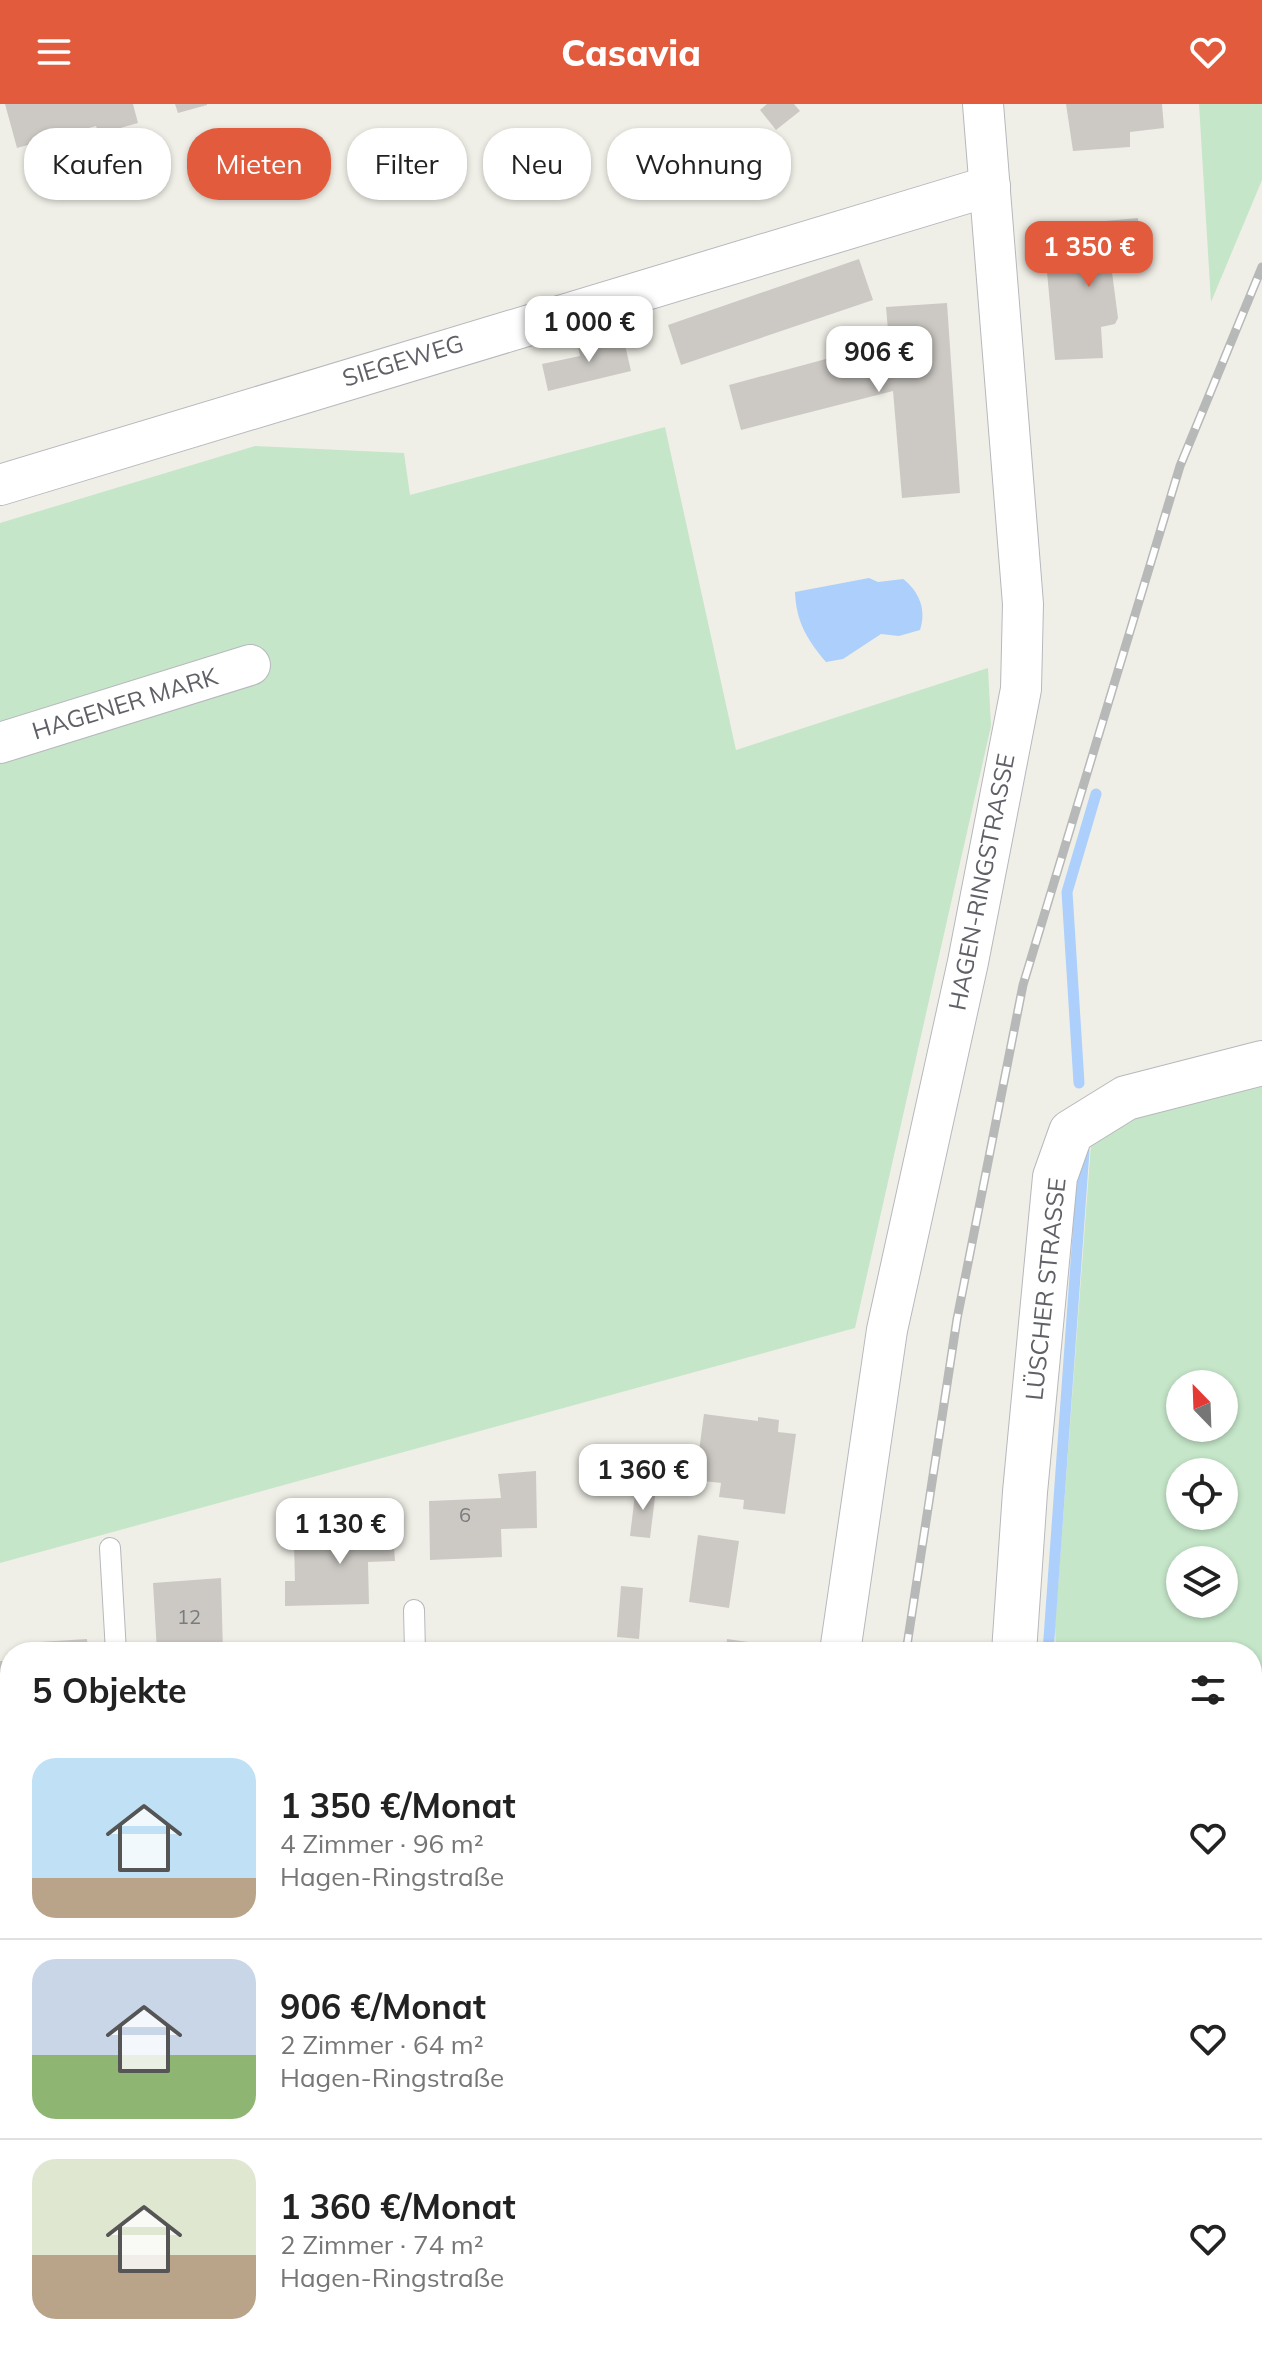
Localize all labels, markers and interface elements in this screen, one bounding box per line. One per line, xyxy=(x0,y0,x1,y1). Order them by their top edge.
icon: menu xyxy=(32,30,76,74)
text: Casavia xyxy=(561,30,701,75)
icon: heart xyxy=(1186,30,1230,74)
chip: Kaufen xyxy=(24,128,171,200)
chip: Mieten xyxy=(187,128,331,200)
chip: Filter xyxy=(347,128,467,200)
chip: Neu xyxy=(483,128,591,200)
chip: Wohnung xyxy=(607,128,791,200)
pin: 1 350 € xyxy=(1015,221,1163,289)
text: 1 350 € xyxy=(1043,230,1135,263)
pin: 1 000 € xyxy=(515,296,663,364)
text: 1 000 € xyxy=(543,305,635,338)
pin: 906 € xyxy=(823,326,935,394)
street label: SIEGEWEG xyxy=(339,327,467,393)
text: 906 € xyxy=(844,335,914,368)
street label: HAGENER MARK xyxy=(28,660,222,746)
street label: HAGEN-RINGSTRASSE xyxy=(941,751,1021,1013)
street label: LÜSCHER STRASSE xyxy=(1018,1176,1072,1402)
north arrow xyxy=(1166,1370,1238,1442)
map controls xyxy=(1166,1370,1238,1618)
pin: 1 360 € xyxy=(569,1444,717,1512)
text: 1 360 € xyxy=(597,1453,689,1486)
button: locate xyxy=(1166,1458,1238,1530)
pin: 1 130 € xyxy=(266,1498,414,1566)
house number: 6 xyxy=(459,1502,471,1527)
text: 1 130 € xyxy=(294,1507,386,1540)
button: layers xyxy=(1166,1546,1238,1618)
house number: 12 xyxy=(177,1604,201,1629)
icon: filters xyxy=(1186,1668,1230,1712)
text: 5 Objekte xyxy=(32,1669,187,1712)
text: 1 350 €/Monat xyxy=(280,1784,516,1827)
icon: home xyxy=(96,1790,192,1886)
icon: heart xyxy=(1186,1816,1230,1860)
text: 4 Zimmer · 96 m² xyxy=(280,1827,484,1860)
text: Hagen-Ringstraße xyxy=(280,1860,504,1893)
text: 906 €/Monat xyxy=(280,1985,486,2028)
icon: home xyxy=(96,1991,192,2087)
icon: heart xyxy=(1186,2017,1230,2061)
text: 2 Zimmer · 64 m² xyxy=(280,2028,484,2061)
text: Hagen-Ringstraße xyxy=(280,2061,504,2094)
text: 1 360 €/Monat xyxy=(280,2185,516,2228)
icon: home xyxy=(96,2191,192,2287)
icon: heart xyxy=(1186,2217,1230,2261)
text: 2 Zimmer · 74 m² xyxy=(280,2228,484,2261)
text: Hagen-Ringstraße xyxy=(280,2261,504,2294)

